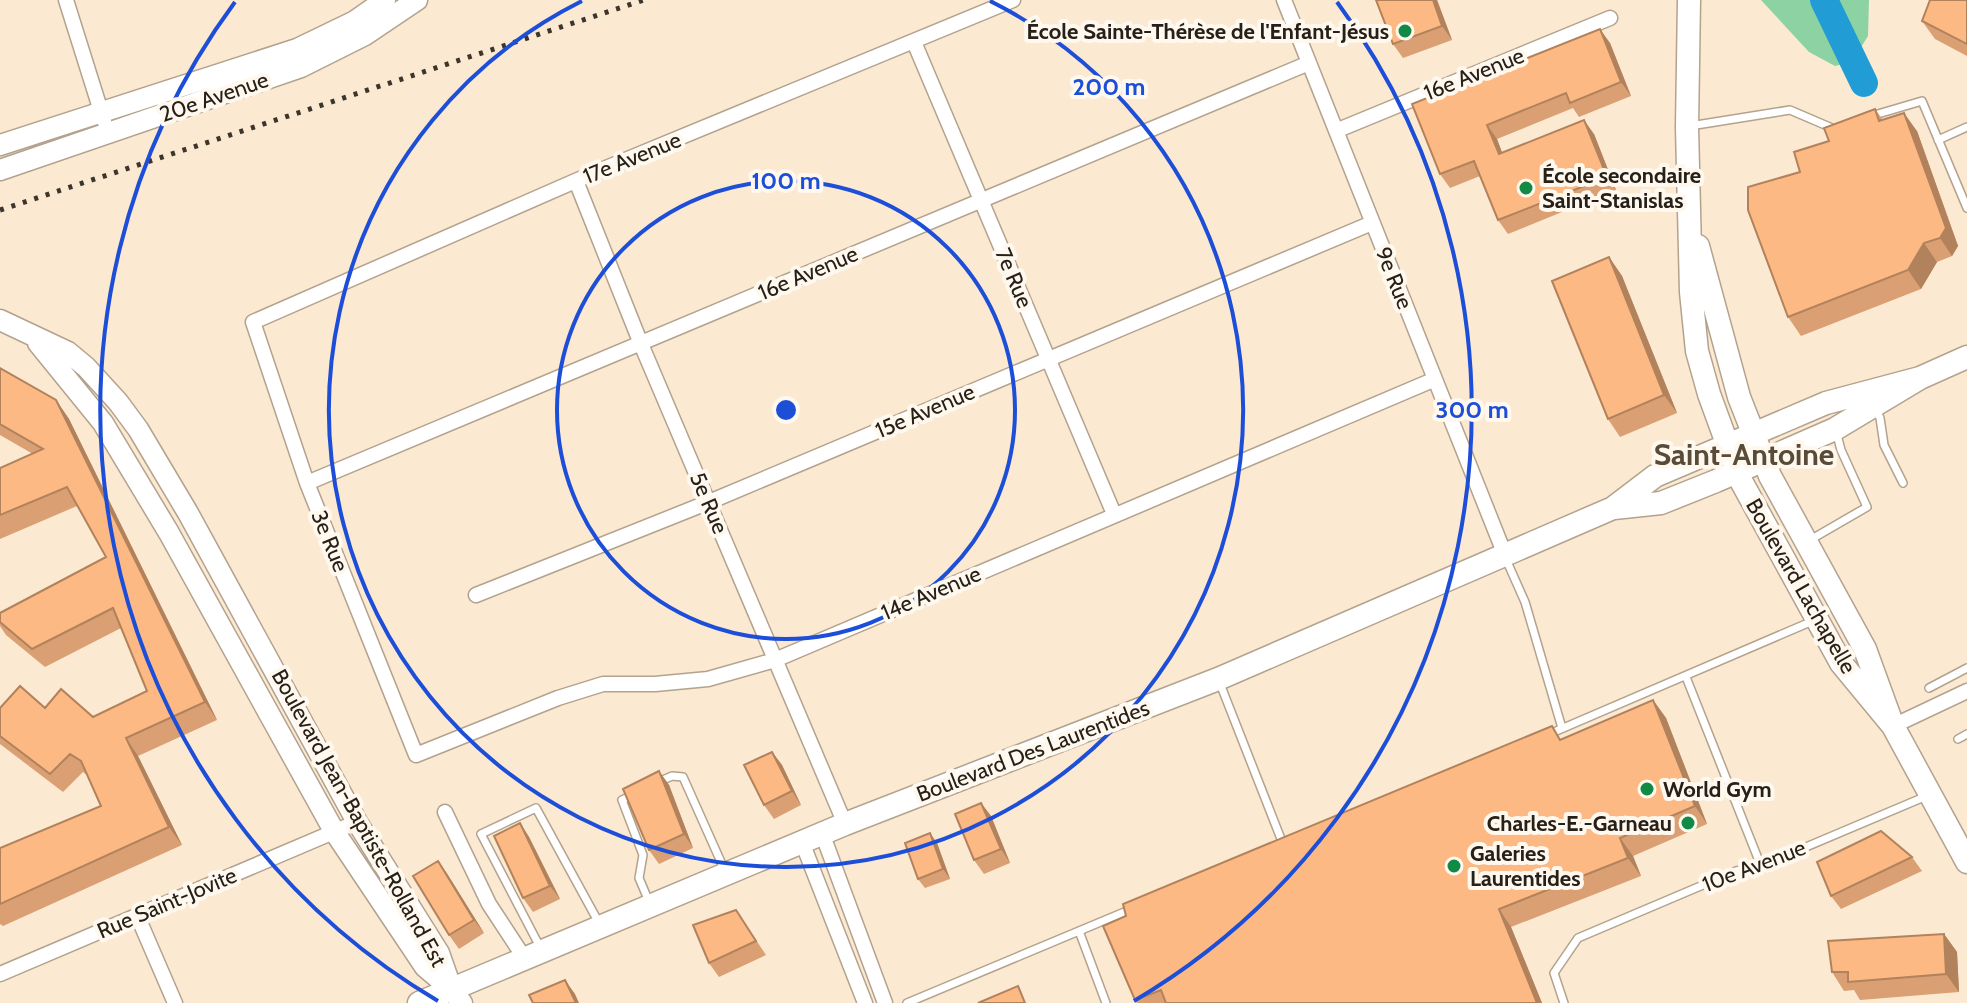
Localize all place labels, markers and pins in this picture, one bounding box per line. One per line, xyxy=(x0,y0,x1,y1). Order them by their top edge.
place label: École Sainte-Thérèse de l'Enfant-Jésus xyxy=(1027,18,1389,45)
marker: École Sainte-Thérèse de l'Enfant-Jésus xyxy=(1396,22,1414,40)
place label: École secondaire Saint-Stanislas xyxy=(1542,162,1701,214)
marker: École secondaire Saint-Stanislas xyxy=(1517,179,1535,197)
centre of rings xyxy=(772,396,800,424)
place label: World Gym xyxy=(1663,776,1772,803)
marker: World Gym xyxy=(1638,780,1656,798)
place label: Charles-E.-Garneau xyxy=(1487,810,1672,837)
marker: Charles-E.-Garneau xyxy=(1679,814,1697,832)
place label: Galeries Laurentides xyxy=(1470,840,1580,892)
marker: Galeries Laurentides xyxy=(1445,857,1463,875)

